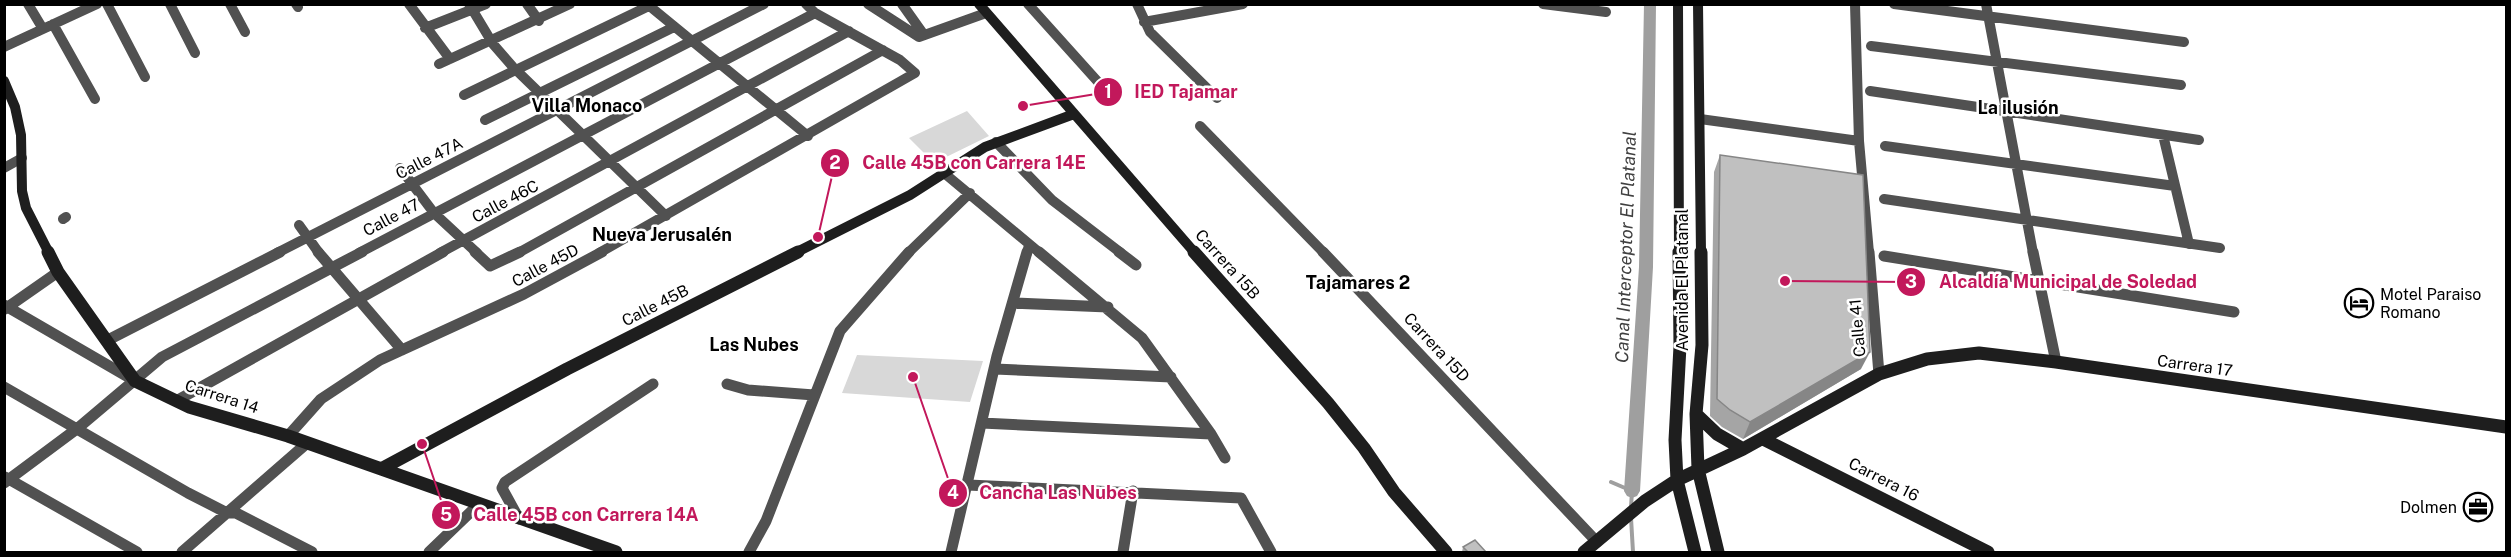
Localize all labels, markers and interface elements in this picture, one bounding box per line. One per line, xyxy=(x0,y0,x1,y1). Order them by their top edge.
callout: IED Tajamar xyxy=(1093,74,1250,110)
text: 1 xyxy=(1104,81,1112,102)
text: IED Tajamar xyxy=(1134,81,1238,102)
district label: Villa Monaco xyxy=(532,95,642,116)
district label: La ilusión xyxy=(1977,97,2059,118)
water label: Canal Interceptor El Platanal xyxy=(1611,131,1640,363)
street label: Calle 47A xyxy=(393,133,466,183)
callout: Calle 45B con Carrera 14E xyxy=(820,145,1098,181)
text: 2 xyxy=(829,152,841,173)
text: Calle 45B con Carrera 14E xyxy=(862,152,1086,173)
street label: Calle 46C xyxy=(469,176,542,227)
street label: Calle 47 xyxy=(360,195,423,240)
street label: Avenida El Platanal xyxy=(1673,209,1692,351)
district label: Nueva Jerusalén xyxy=(592,224,732,245)
street label: Carrera 15B xyxy=(1191,226,1264,303)
street label: Calle 45D xyxy=(509,240,582,291)
callout: Alcaldía Municipal de Soledad xyxy=(1896,264,2209,300)
text: 3 xyxy=(1905,271,1917,292)
text: Alcaldía Municipal de Soledad xyxy=(1939,271,2197,292)
district label: Tajamares 2 xyxy=(1306,272,1410,293)
street label: Calle 45B xyxy=(619,281,692,330)
place label: Motel Paraiso Romano xyxy=(2380,285,2481,322)
hotel icon: Motel Paraiso Romano xyxy=(2343,287,2375,319)
street label: Calle 41 xyxy=(1845,298,1869,358)
street label: Carrera 15D xyxy=(1400,309,1474,386)
district label: Las Nubes xyxy=(709,334,799,355)
street label: Carrera 17 xyxy=(2156,351,2234,380)
street label: Carrera 14 xyxy=(183,376,261,417)
street label: Carrera 16 xyxy=(1845,454,1922,505)
callout: Cancha Las Nubes xyxy=(938,475,1149,511)
text: 4 xyxy=(947,482,959,503)
text: Cancha Las Nubes xyxy=(979,482,1137,503)
office icon: Dolmen xyxy=(2462,491,2494,523)
callout: Calle 45B con Carrera 14A xyxy=(431,497,710,533)
place label: Dolmen xyxy=(2400,498,2457,517)
text: 5 xyxy=(440,504,452,525)
text: Calle 45B con Carrera 14A xyxy=(473,504,699,525)

